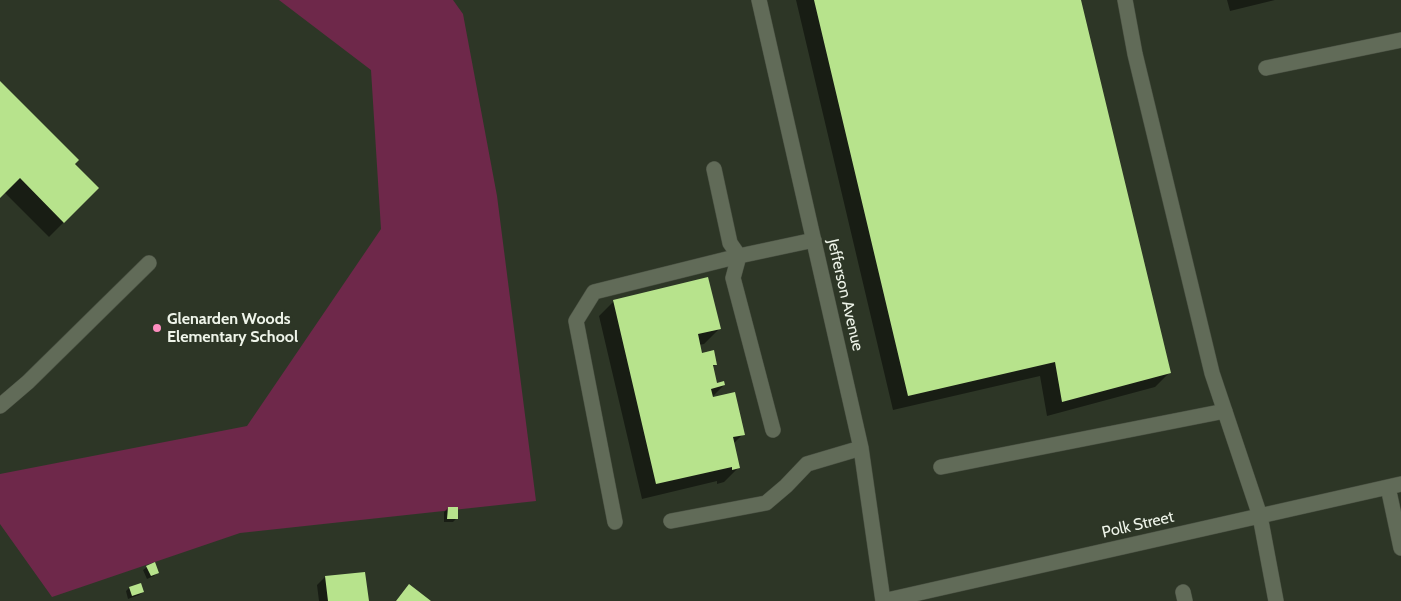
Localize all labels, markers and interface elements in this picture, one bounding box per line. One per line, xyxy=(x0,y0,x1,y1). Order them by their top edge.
street label: Jefferson Avenue xyxy=(823,237,867,353)
place label: Glenarden Woods Elementary School xyxy=(167,309,298,347)
marker: Glenarden Woods Elementary School xyxy=(151,322,163,334)
street label: Polk Street xyxy=(1100,507,1176,543)

